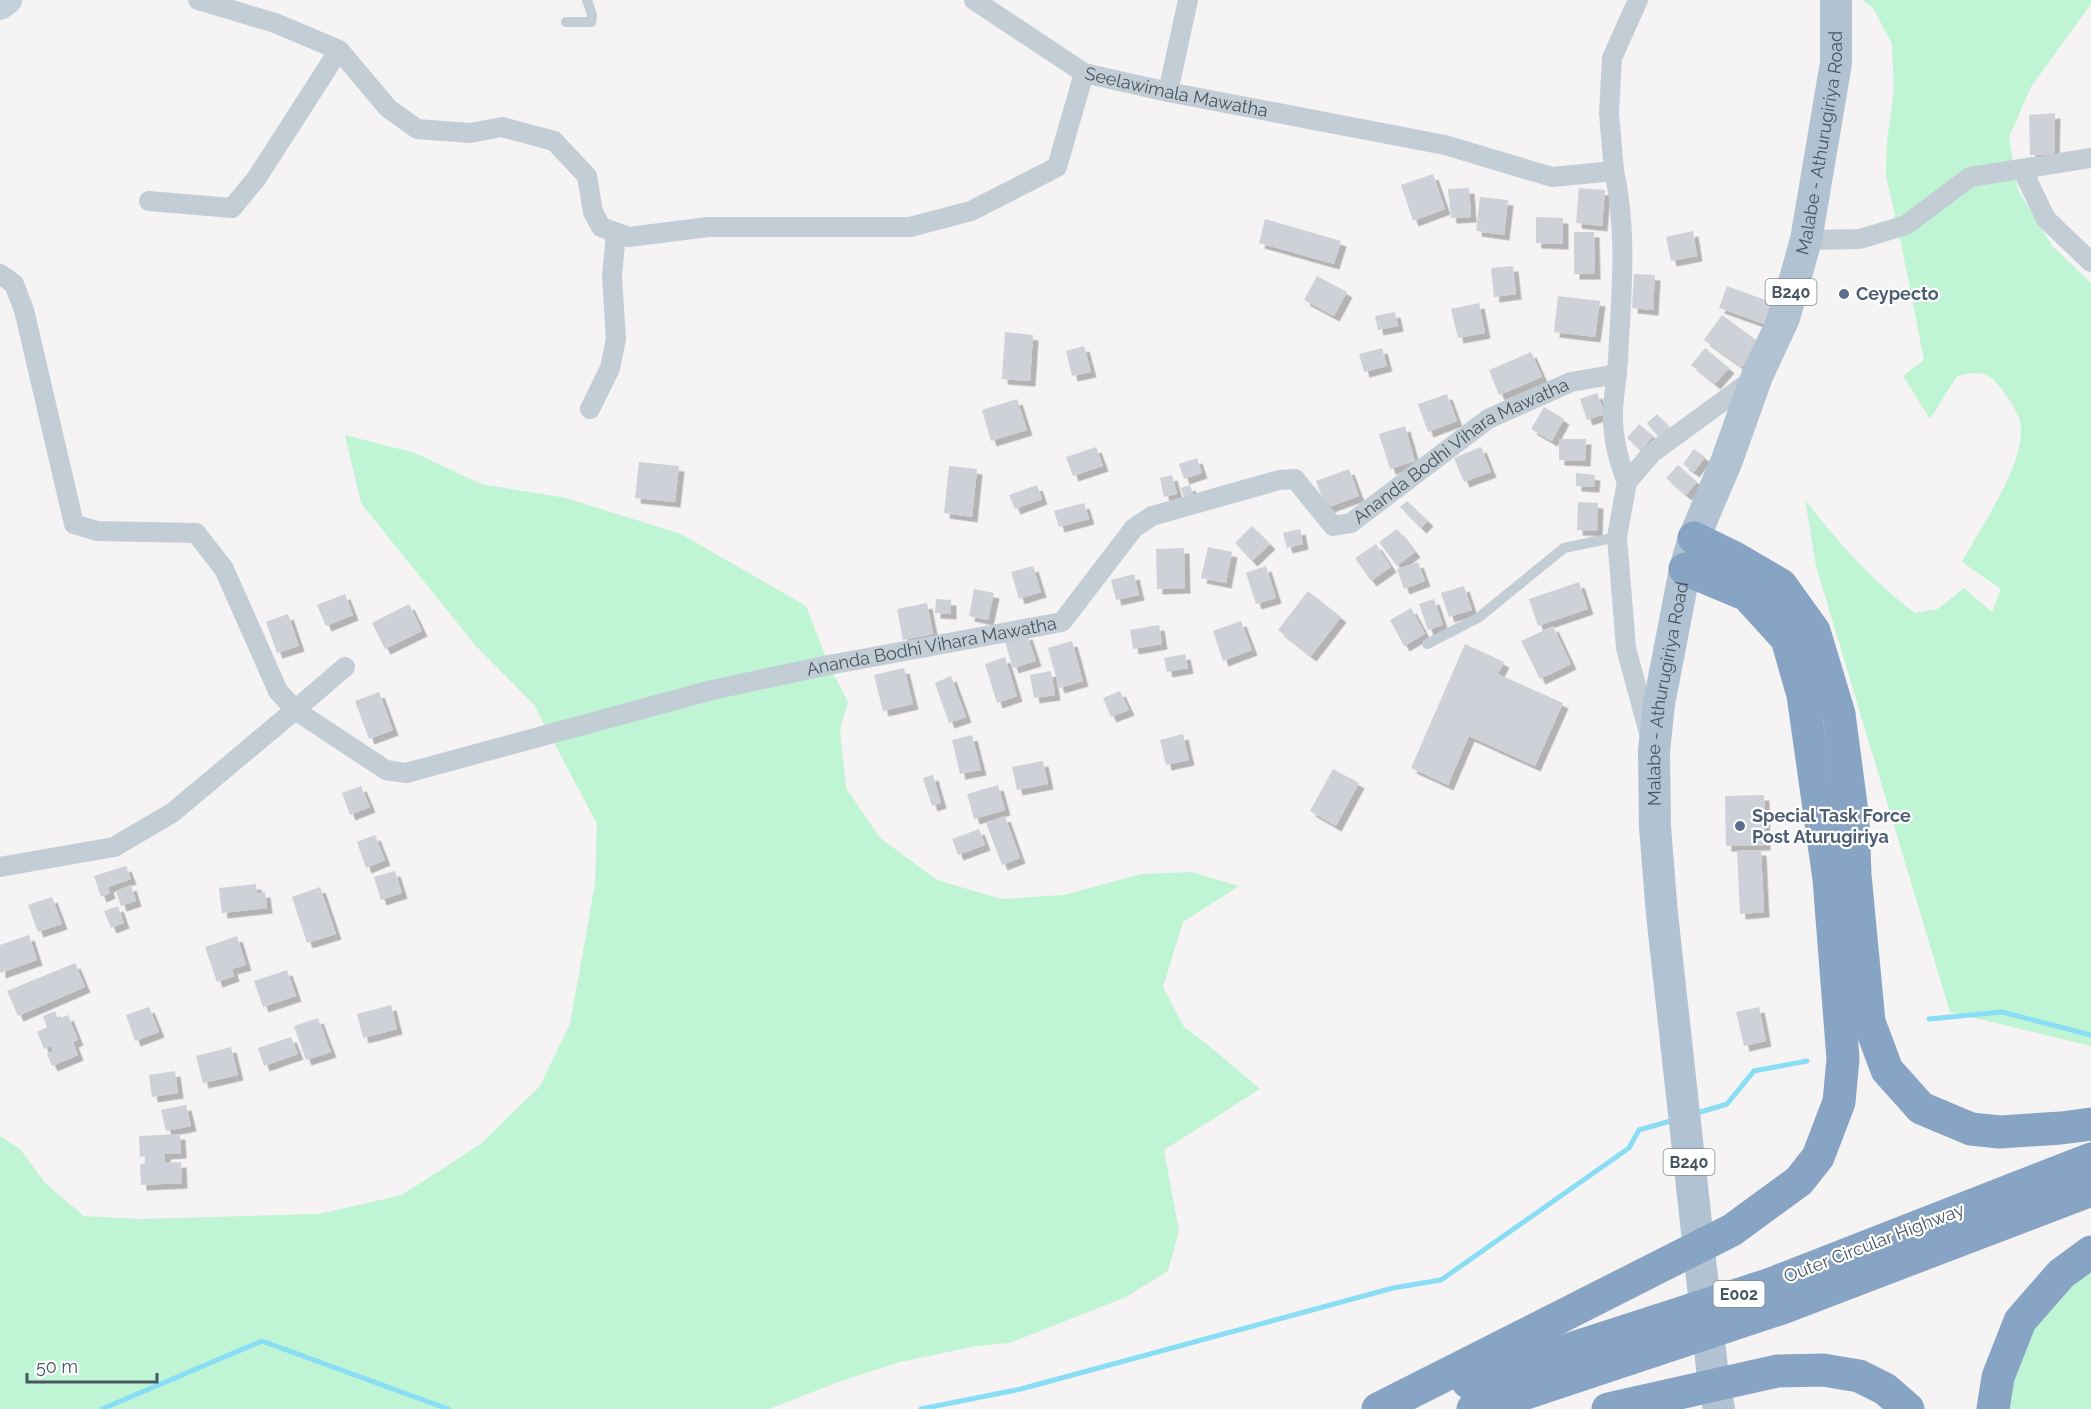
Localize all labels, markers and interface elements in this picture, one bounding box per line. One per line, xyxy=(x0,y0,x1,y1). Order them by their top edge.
street label: Malabe - Athurugiriya Road xyxy=(1791,31,1846,257)
street label: Seelawimala Mawatha xyxy=(1083,63,1270,121)
road number: B240 xyxy=(1766,279,1816,305)
place label: Ceypecto xyxy=(1856,283,1939,304)
marker: Ceypecto xyxy=(1837,287,1851,301)
street label: Ananda Bodhi Vihara Mawatha xyxy=(1349,373,1572,528)
street label: Malabe - Athurugiriya Road xyxy=(1643,580,1692,806)
street label: Ananda Bodhi Vihara Mawatha xyxy=(804,612,1058,680)
place label: Special Task Force Post Aturugiriya xyxy=(1752,805,1911,847)
marker: Special Task Force Post Aturugiriya xyxy=(1733,819,1747,833)
road number: B240 xyxy=(1664,1149,1714,1175)
street label: Outer Circular Highway xyxy=(1781,1198,1967,1287)
road number: E002 xyxy=(1714,1281,1764,1307)
scale bar xyxy=(27,1346,158,1384)
text: 50 m xyxy=(36,1356,78,1377)

